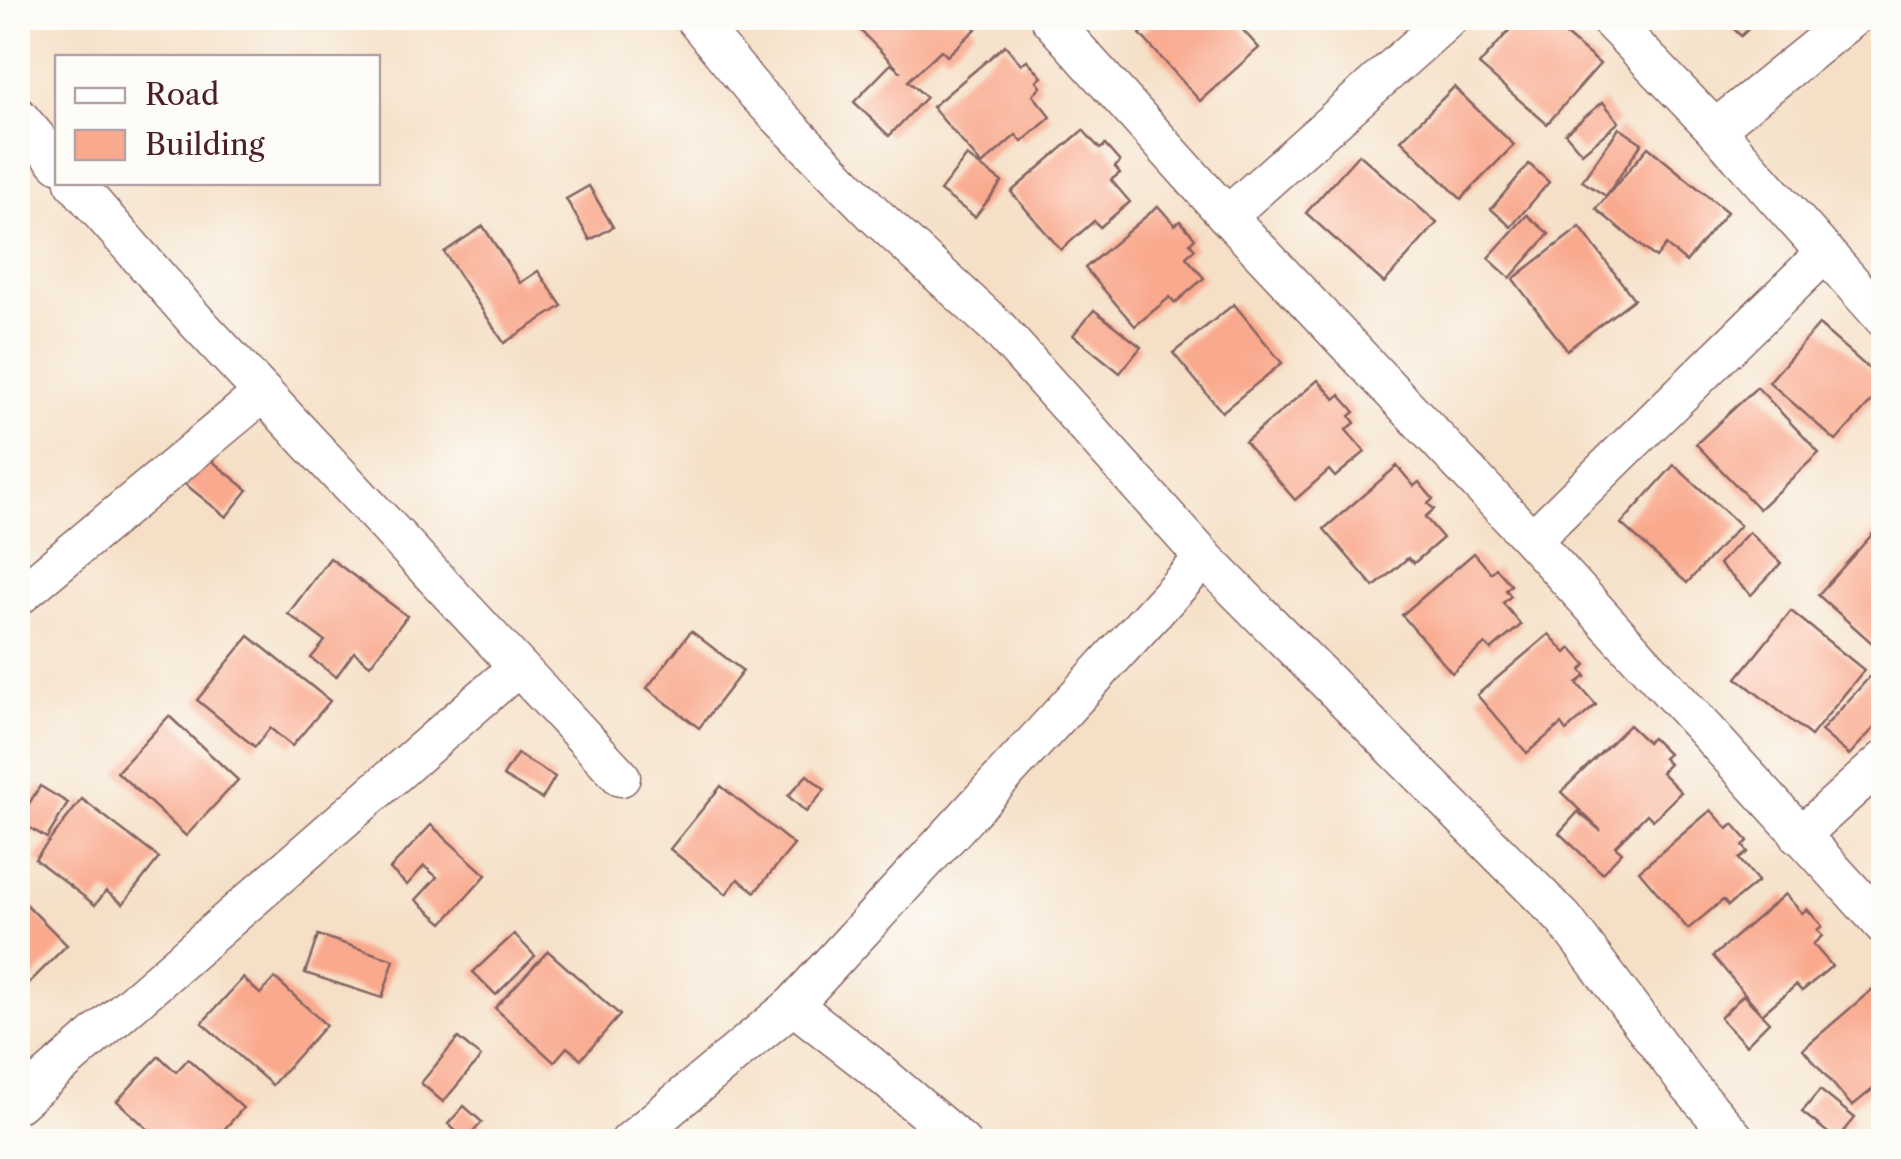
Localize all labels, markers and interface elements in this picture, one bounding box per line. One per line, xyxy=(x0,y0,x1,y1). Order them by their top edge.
legend xyxy=(55,55,380,185)
text: Road xyxy=(145,76,219,113)
text: Building xyxy=(145,126,265,163)

